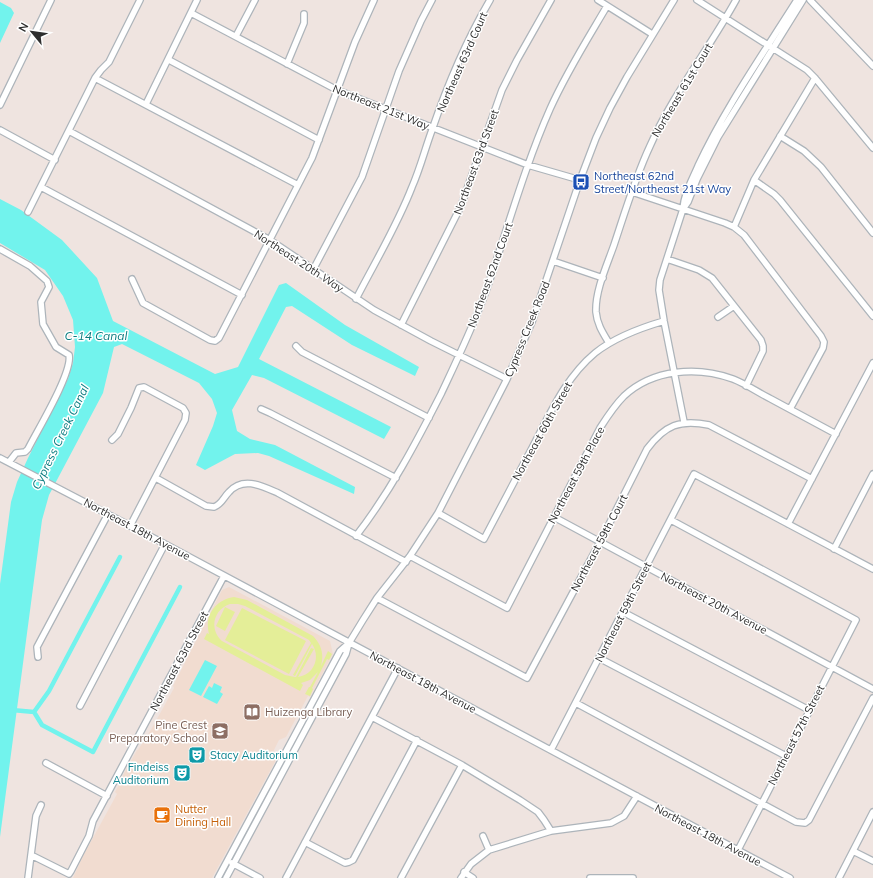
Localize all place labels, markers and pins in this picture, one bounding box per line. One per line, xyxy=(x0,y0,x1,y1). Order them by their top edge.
place label: Northeast 62nd Street/Northeast 21st Way xyxy=(594,169,731,196)
bus stop icon: Northeast 62nd Street/Northeast 21st Way xyxy=(571,172,591,192)
library icon: Huizenga Library xyxy=(242,702,262,722)
place label: Huizenga Library xyxy=(265,705,353,719)
place label: Pine Crest Preparatory School xyxy=(109,718,207,745)
school or university icon: Pine Crest Preparatory School xyxy=(210,721,230,741)
theatre icon: Stacy Auditorium xyxy=(187,745,207,765)
place label: Stacy Auditorium xyxy=(210,748,298,762)
place label: Findeiss Auditorium xyxy=(113,760,169,787)
theatre icon: Findeiss Auditorium xyxy=(172,763,192,783)
place label: Nutter Dining Hall xyxy=(175,802,231,829)
cafe icon: Nutter Dining Hall xyxy=(152,805,172,825)

